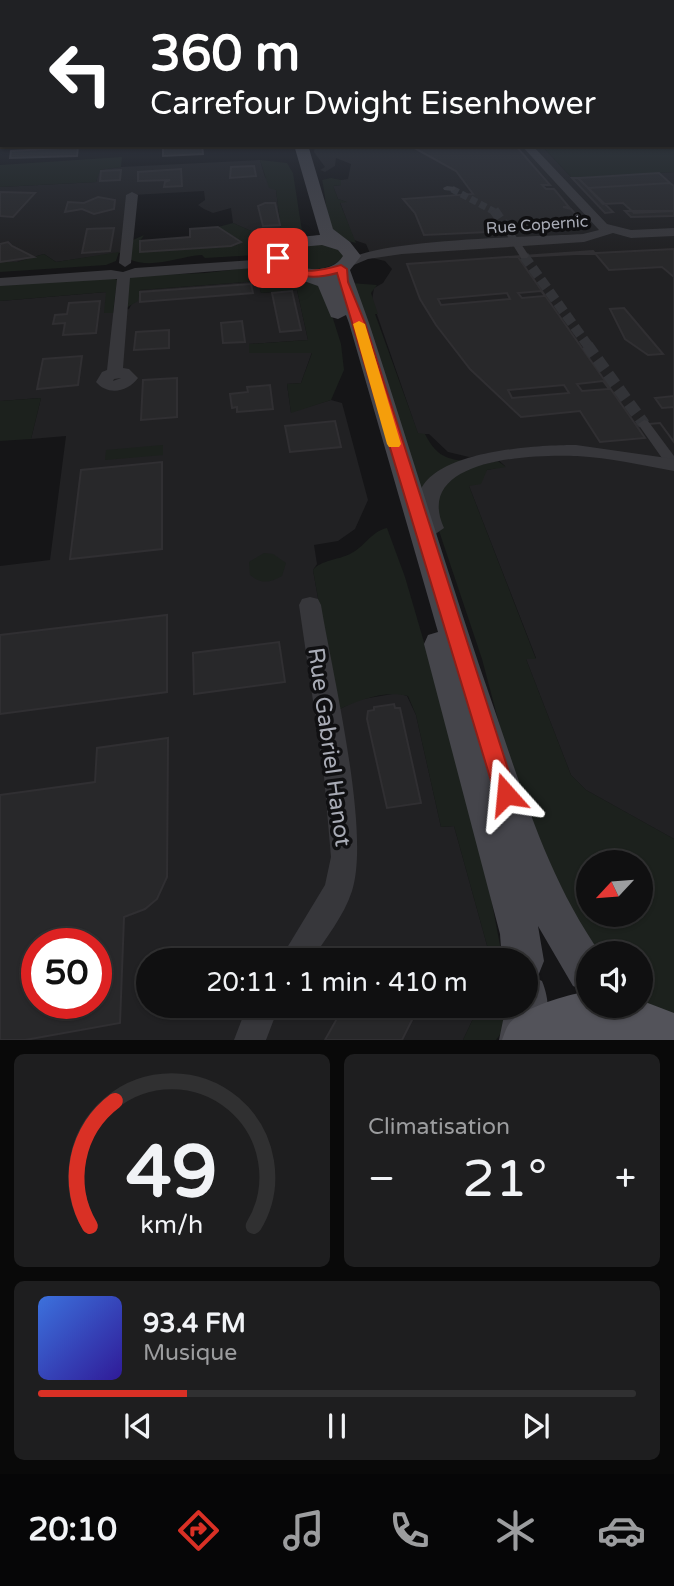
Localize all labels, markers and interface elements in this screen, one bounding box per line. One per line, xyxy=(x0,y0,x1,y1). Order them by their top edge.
text: 360 m xyxy=(150,25,300,84)
icon: left xyxy=(35,28,126,119)
text: Carrefour Dwight Eisenhower xyxy=(150,85,596,123)
street label: Rue Copernic xyxy=(485,211,589,239)
pin xyxy=(248,228,308,288)
icon: arrive xyxy=(259,239,297,277)
street label: Rue Gabriel Hanot xyxy=(301,646,357,849)
position arrow xyxy=(469,757,543,831)
north arrow xyxy=(576,850,653,928)
map controls xyxy=(576,850,653,1018)
speed limit sign: 50 xyxy=(21,928,112,1019)
button: sound xyxy=(576,941,653,1018)
text: 20:11 · 1 min · 410 m xyxy=(206,967,468,998)
text: Climatisation xyxy=(368,1113,510,1141)
text: 49 xyxy=(126,1130,218,1218)
text: 21° xyxy=(462,1148,547,1211)
text: − xyxy=(368,1156,395,1202)
text: + xyxy=(615,1156,636,1202)
text: km/h xyxy=(141,1210,203,1240)
text: 93.4 FM xyxy=(143,1308,246,1339)
text: Musique xyxy=(143,1339,237,1367)
icon: previous xyxy=(119,1407,157,1445)
icon: pause xyxy=(318,1407,356,1445)
icon: next xyxy=(517,1407,555,1445)
icon: directions xyxy=(174,1506,223,1555)
icon: music xyxy=(279,1506,328,1555)
icon: phone xyxy=(385,1506,434,1555)
icon: climate xyxy=(491,1506,540,1555)
icon: car xyxy=(597,1506,646,1555)
text: 20:10 xyxy=(28,1511,117,1549)

